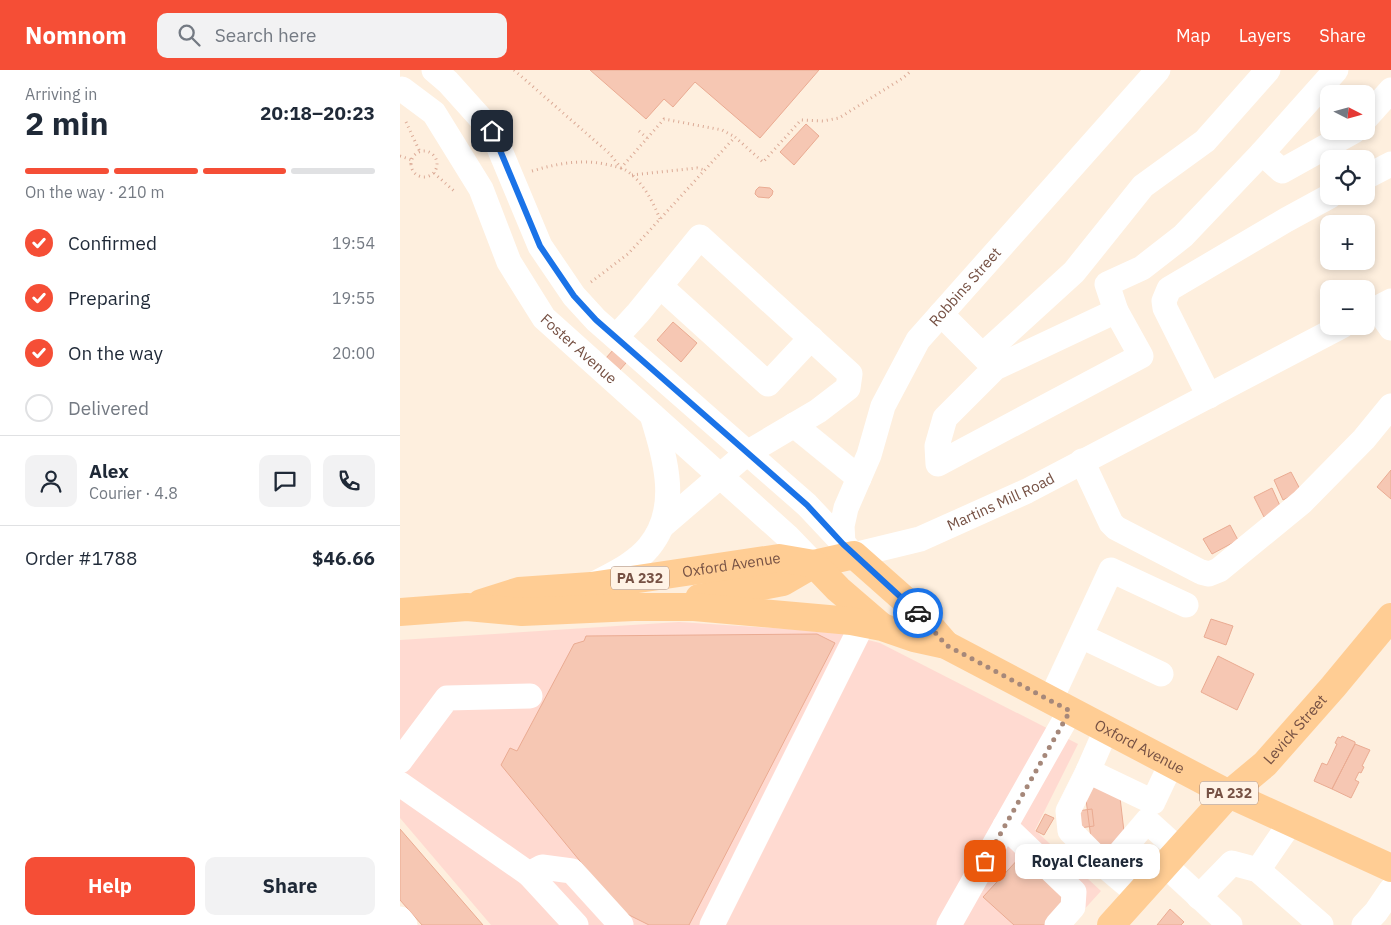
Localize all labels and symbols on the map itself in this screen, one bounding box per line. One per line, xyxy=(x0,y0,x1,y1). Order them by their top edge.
north arrow xyxy=(1320,85,1375,140)
pin xyxy=(471,110,513,152)
street label: Robbins Street xyxy=(925,243,1005,330)
street label: Foster Avenue xyxy=(537,309,621,388)
street label: Martins Mill Road xyxy=(944,468,1058,535)
street label: Oxford Avenue xyxy=(681,548,782,581)
road number: PA 232 xyxy=(611,566,669,590)
courier xyxy=(893,588,943,638)
street label: Levick Street xyxy=(1259,690,1331,768)
street label: Oxford Avenue xyxy=(1091,715,1188,778)
road number: PA 232 xyxy=(1200,781,1258,804)
pin xyxy=(964,840,1006,882)
callout: Royal Cleaners xyxy=(1015,844,1160,878)

